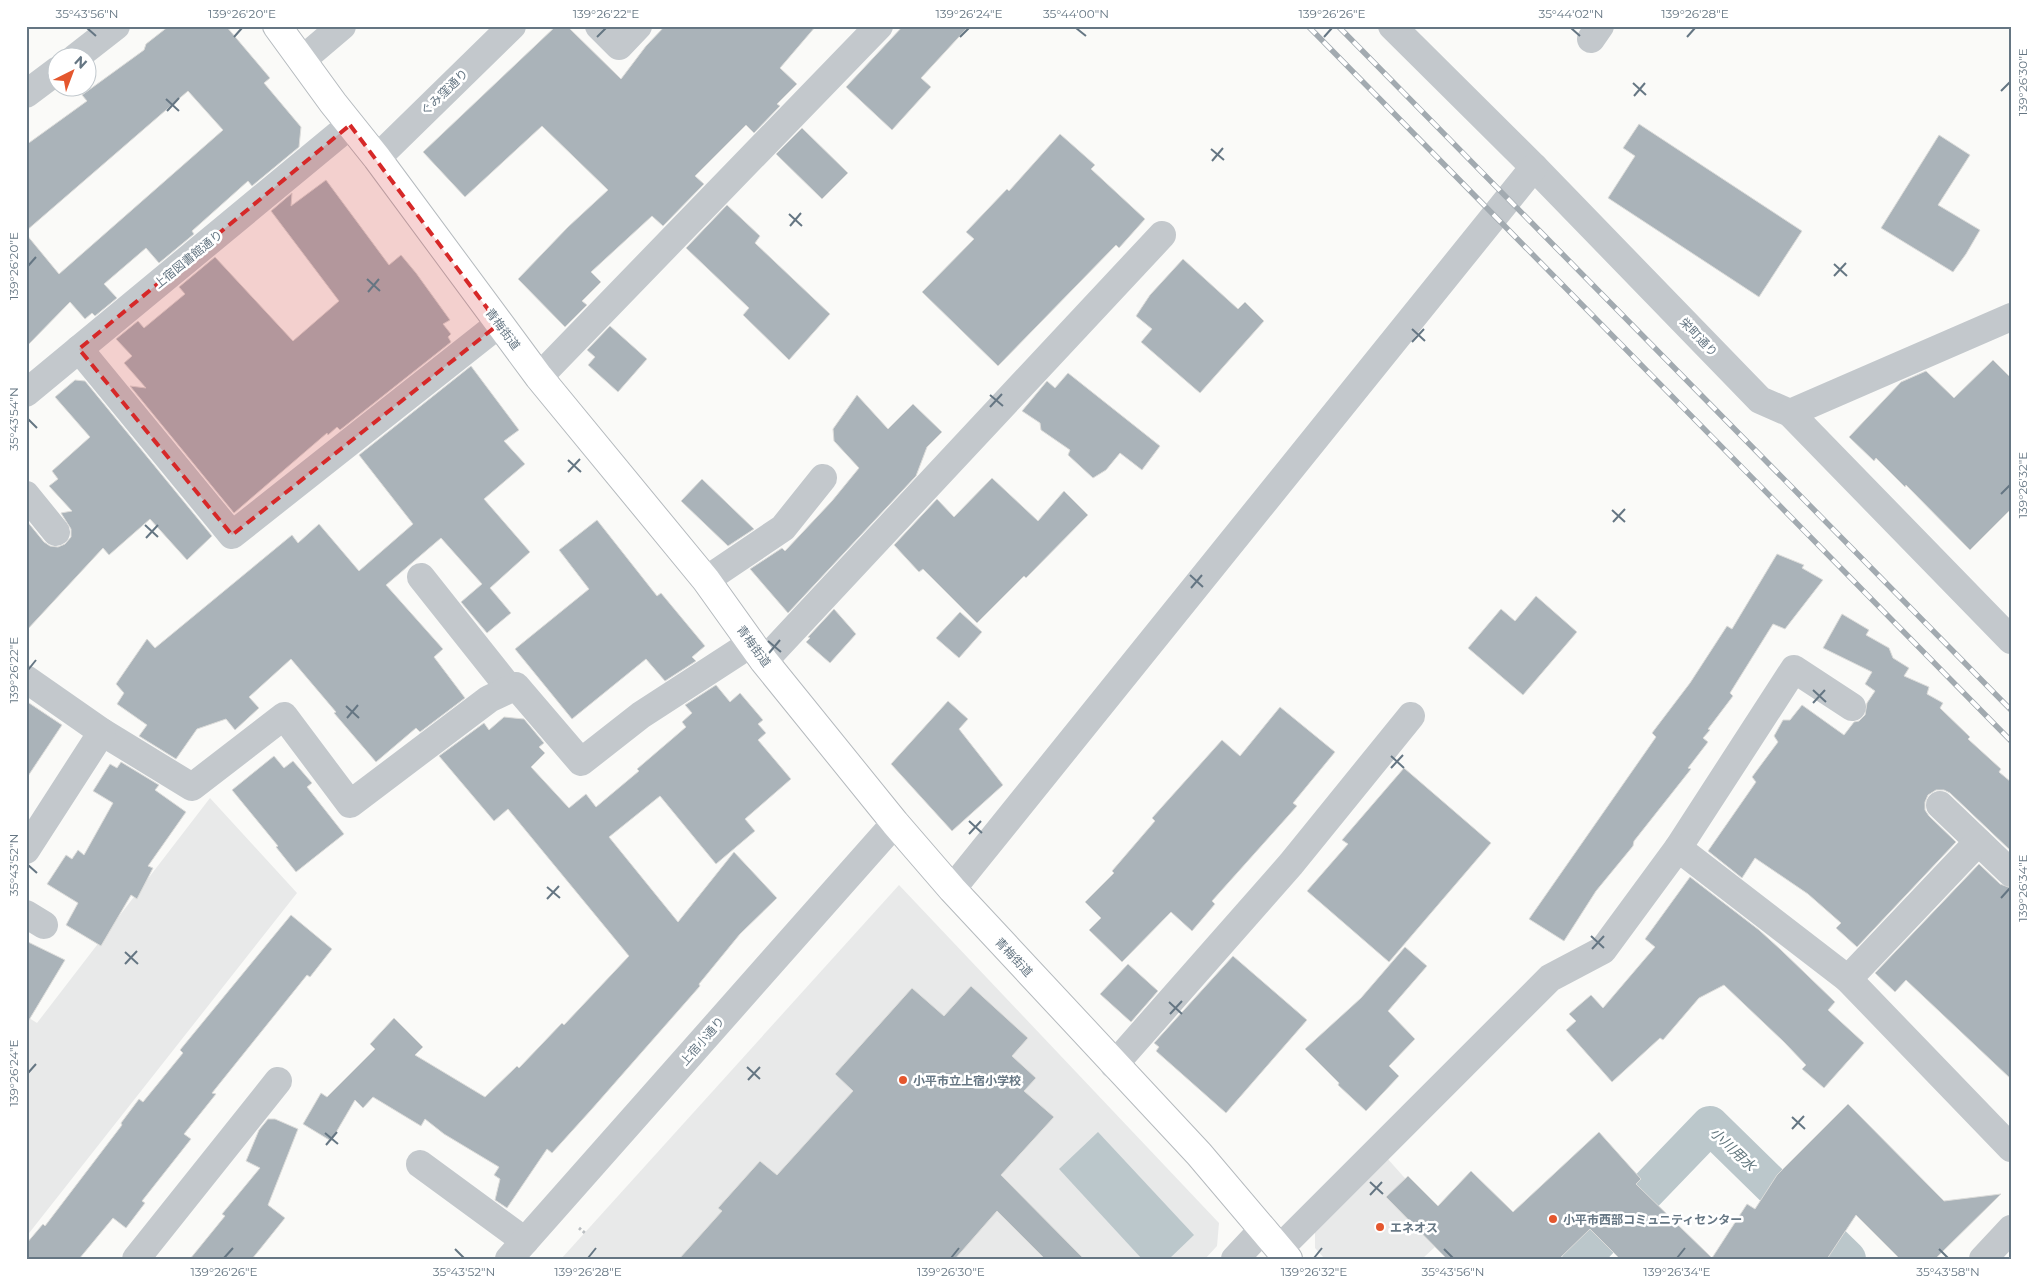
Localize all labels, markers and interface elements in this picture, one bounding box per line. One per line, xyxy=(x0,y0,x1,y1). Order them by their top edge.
text: 35°43'56"N xyxy=(56,6,118,21)
text: 139°26'20"E xyxy=(208,6,276,21)
text: 139°26'22"E xyxy=(573,6,639,21)
text: 139°26'24"E xyxy=(935,6,1003,21)
text: 35°44'00"N xyxy=(1043,6,1109,21)
text: 139°26'26"E xyxy=(1298,6,1366,21)
text: 35°44'02"N xyxy=(1539,6,1603,21)
text: 139°26'28"E xyxy=(1661,6,1729,21)
north arrow xyxy=(48,48,98,98)
text: 139°26'30"E xyxy=(2015,48,2030,116)
text: N xyxy=(70,52,91,73)
street label: ぐみ窪通り xyxy=(417,66,471,118)
street label: 上宿図書館通り xyxy=(151,227,225,291)
text: 139°26'20"E xyxy=(6,232,21,300)
street label: 青梅街道 xyxy=(483,305,523,353)
street label: 栄町通り xyxy=(1677,315,1721,359)
text: 35°43'54"N xyxy=(6,387,21,451)
text: 139°26'32"E xyxy=(2015,452,2030,518)
street label: 青梅街道 xyxy=(734,622,774,670)
text: 139°26'22"E xyxy=(6,637,21,703)
text: 35°43'52"N xyxy=(6,834,21,896)
text: 139°26'34"E xyxy=(2015,854,2030,922)
street label: 青梅街道 xyxy=(992,934,1036,980)
street label: 上宿小通り xyxy=(677,1013,727,1069)
text: 139°26'24"E xyxy=(6,1039,21,1107)
place label: 小平市立上宿小学校 xyxy=(913,1073,1021,1088)
marker: 小平市立上宿小学校 xyxy=(897,1074,909,1086)
water label: 小川用水 xyxy=(1706,1123,1761,1176)
place label: 小平市西部コミュニティセンター xyxy=(1563,1212,1742,1227)
marker: 小平市西部コミュニティセンター xyxy=(1547,1213,1559,1225)
place label: エネオス xyxy=(1390,1220,1438,1235)
marker: エネオス xyxy=(1374,1221,1386,1233)
text: 139°26'26"E xyxy=(190,1264,258,1279)
text: 35°43'52"N xyxy=(433,1264,495,1279)
text: 139°26'28"E xyxy=(554,1264,622,1279)
text: 139°26'30"E xyxy=(917,1264,985,1279)
text: 139°26'32"E xyxy=(1281,1264,1347,1279)
text: 35°43'56"N xyxy=(1422,1264,1484,1279)
text: 139°26'34"E xyxy=(1643,1264,1711,1279)
text: 35°43'58"N xyxy=(1916,1264,1980,1279)

